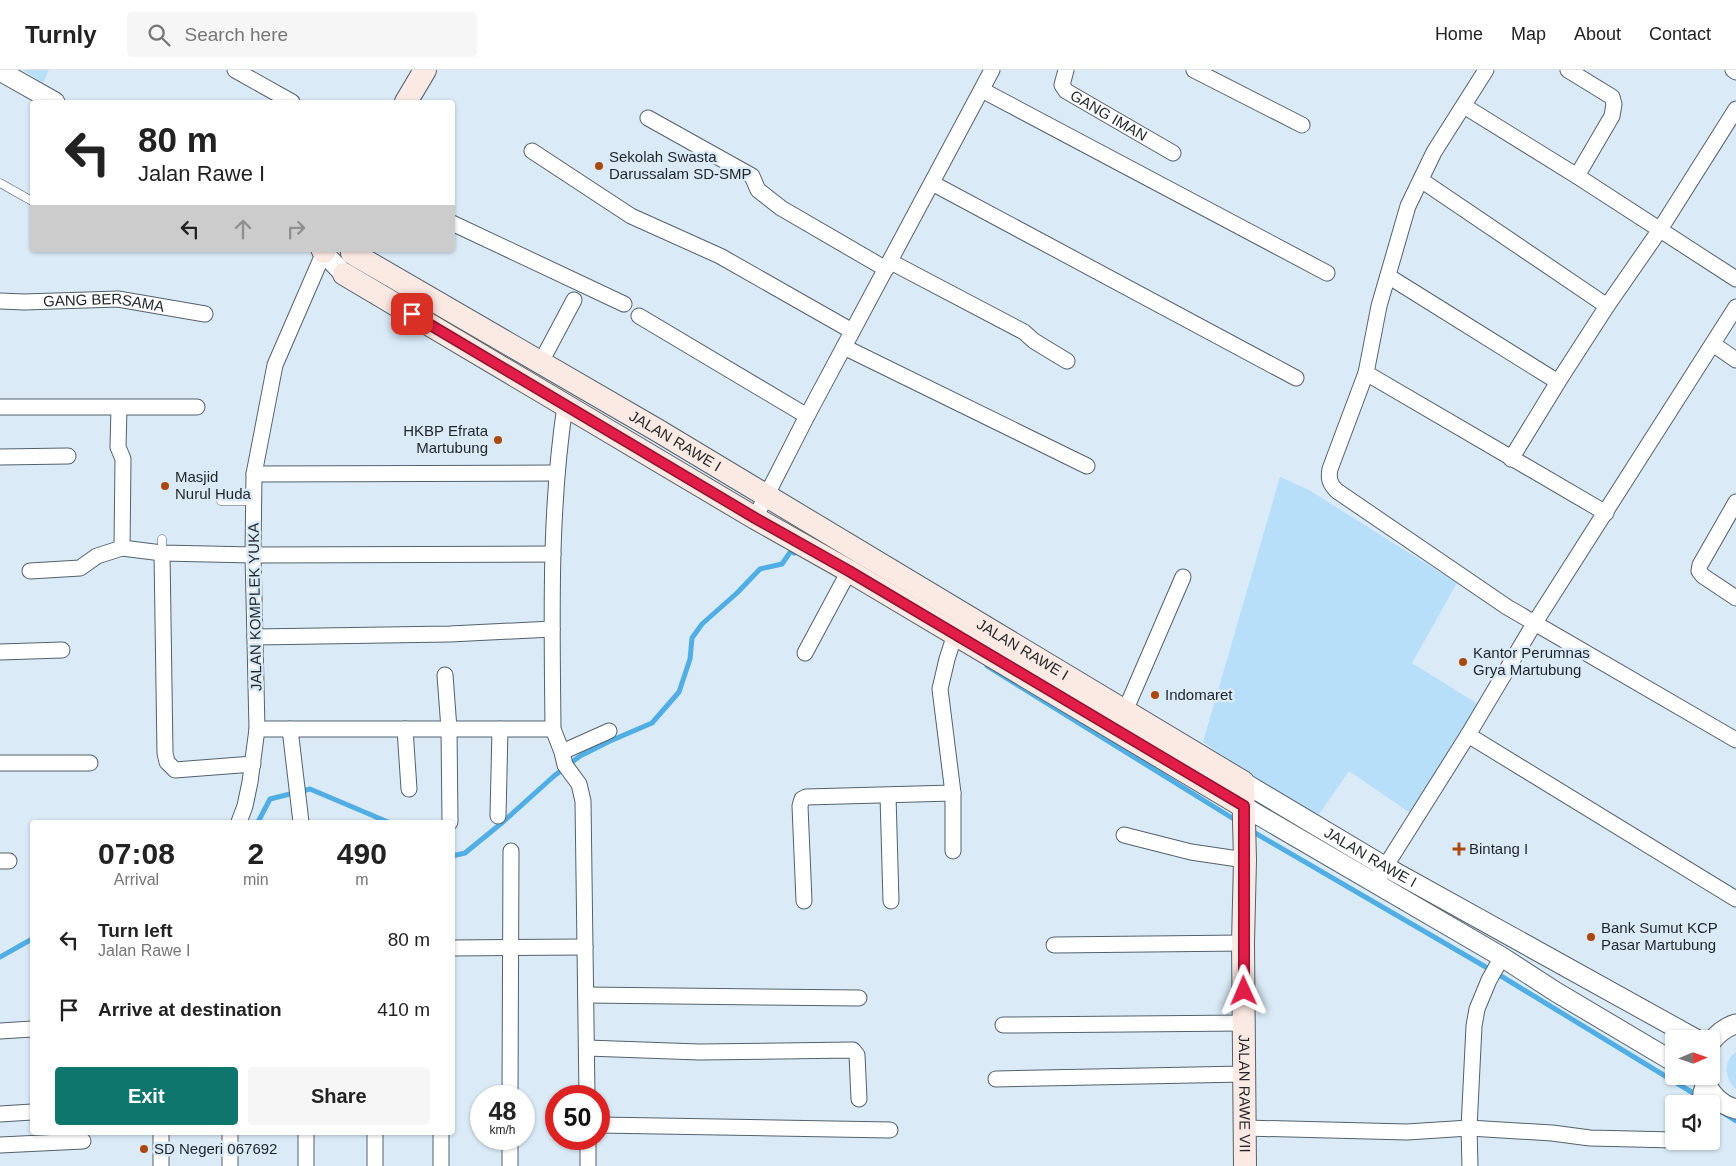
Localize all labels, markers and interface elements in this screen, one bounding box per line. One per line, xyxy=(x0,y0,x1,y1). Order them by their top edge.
search box xyxy=(127,12,477,57)
text: Turnly xyxy=(25,21,97,48)
icon: search xyxy=(145,21,173,49)
text: Search here xyxy=(185,24,288,45)
text: Home xyxy=(1435,24,1483,44)
text: Map xyxy=(1511,24,1546,44)
text: About xyxy=(1574,24,1621,44)
text: Contact xyxy=(1649,24,1711,44)
street label: GANG IMAN xyxy=(1067,86,1150,144)
icon: left xyxy=(55,120,120,185)
text: 80 m xyxy=(138,120,218,159)
place label: Sekolah Swasta Darussalam SD-SMP xyxy=(609,148,752,182)
marker: Sekolah Swasta Darussalam SD-SMP xyxy=(593,160,605,172)
text: Jalan Rawe I xyxy=(138,161,265,186)
icon: left xyxy=(176,215,204,243)
icon: ahead xyxy=(229,215,257,243)
icon: right xyxy=(282,215,310,243)
street label: GANG BERSAMA xyxy=(43,290,166,315)
pin xyxy=(391,293,433,335)
icon: arrive xyxy=(398,300,426,328)
street label: JALAN RAWE I xyxy=(627,407,724,475)
place label: HKBP Efrata Martubung xyxy=(403,422,489,456)
marker: HKBP Efrata Martubung xyxy=(492,434,504,446)
place label: Masjid Nurul Huda xyxy=(175,468,252,502)
marker: Masjid Nurul Huda xyxy=(159,480,171,492)
street label: JALAN KOMPLEK YUKA xyxy=(245,523,264,691)
street label: JALAN RAWE I xyxy=(974,615,1072,683)
place label: Kantor Perumnas Grya Martubung xyxy=(1473,644,1590,678)
marker: Kantor Perumnas Grya Martubung xyxy=(1457,656,1469,668)
place label: Indomaret xyxy=(1165,686,1233,703)
marker: Indomaret xyxy=(1149,689,1161,701)
street label: JALAN RAWE I xyxy=(1322,823,1420,890)
text: 07:08 xyxy=(98,837,175,870)
text: 2 xyxy=(247,837,264,870)
text: 490 xyxy=(337,837,387,870)
place label: Bintang I xyxy=(1469,840,1528,857)
marker: Bintang I xyxy=(1453,843,1465,855)
text: Arrival xyxy=(114,871,159,888)
text: min xyxy=(243,871,269,888)
text: m xyxy=(355,871,368,888)
place label: Bank Sumut KCP Pasar Martubung xyxy=(1601,919,1718,953)
text: Turn left xyxy=(98,920,173,941)
icon: left xyxy=(55,926,83,954)
text: 80 m xyxy=(388,929,430,950)
marker: Bank Sumut KCP Pasar Martubung xyxy=(1585,931,1597,943)
text: Jalan Rawe I xyxy=(98,942,191,959)
position arrow xyxy=(1217,964,1269,1016)
icon: arrive xyxy=(55,996,83,1024)
text: Arrive at destination xyxy=(98,999,282,1020)
text: 410 m xyxy=(377,999,430,1020)
north arrow xyxy=(1665,1030,1720,1085)
map controls xyxy=(1665,1030,1720,1150)
street label: JALAN RAWE VII xyxy=(1236,1035,1254,1153)
button: Exit xyxy=(55,1067,238,1125)
button: Share xyxy=(248,1067,430,1125)
speed limit sign: 50 xyxy=(545,1085,610,1150)
button: sound xyxy=(1665,1095,1720,1150)
text: 48 xyxy=(489,1097,516,1125)
text: km/h xyxy=(489,1123,516,1137)
place label: SD Negeri 067692 xyxy=(154,1140,277,1157)
marker: SD Negeri 067692 xyxy=(138,1143,150,1155)

